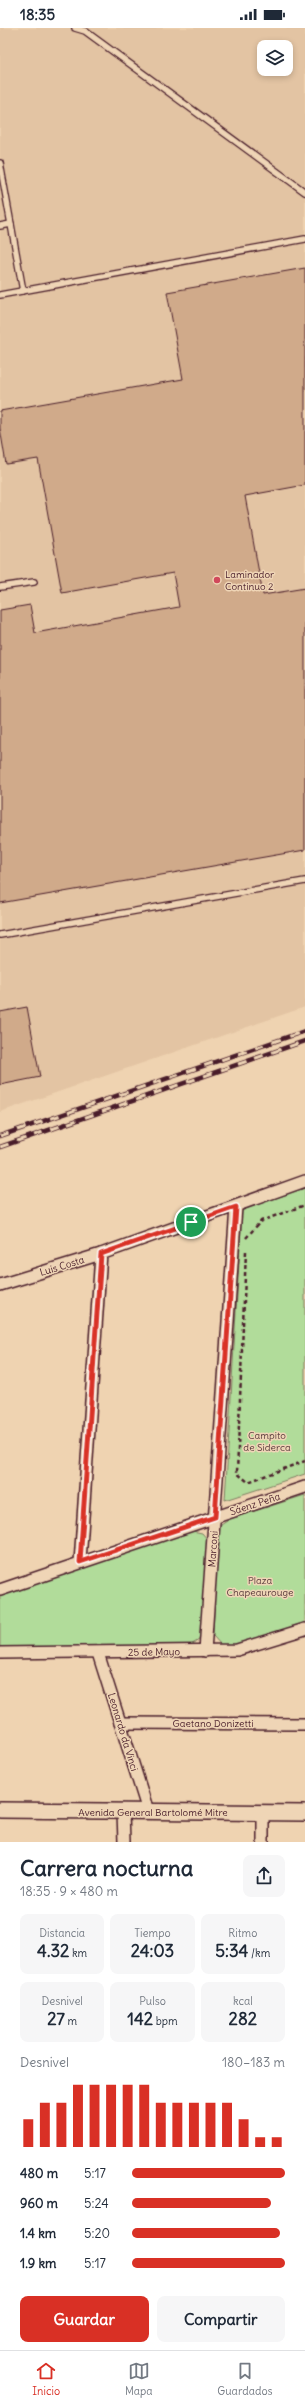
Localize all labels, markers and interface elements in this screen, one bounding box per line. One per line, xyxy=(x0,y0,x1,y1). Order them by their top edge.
text: 18:35 xyxy=(20,5,55,24)
map controls xyxy=(257,40,293,76)
button: layers xyxy=(257,40,293,76)
place label: Laminador Continuo 2 xyxy=(225,568,274,593)
marker: Laminador Continuo 2 xyxy=(212,575,222,585)
pin xyxy=(174,1205,208,1239)
icon: arrive xyxy=(180,1211,202,1233)
street label: Luis Costa xyxy=(38,1253,86,1279)
park label: Campito de Siderca xyxy=(243,1429,291,1454)
street label: Sáenz Peña xyxy=(228,1490,282,1518)
street label: Marconi xyxy=(205,1530,221,1568)
park label: Plaza Chapeaurouge xyxy=(226,1574,294,1599)
street label: 25 de Mayo xyxy=(128,1645,181,1659)
street label: Leonardo da Vinci xyxy=(105,1691,141,1773)
street label: Gaetano Donizetti xyxy=(173,1717,253,1730)
street label: Avenida General Bartolomé Mitre xyxy=(78,1806,228,1819)
text: Carrera nocturna xyxy=(20,1854,193,1882)
button: share xyxy=(243,1855,285,1897)
text: 18:35 · 9 × 480 m xyxy=(20,1883,118,1900)
text: Distancia xyxy=(39,1926,85,1940)
text: Tiempo xyxy=(134,1926,171,1940)
text: Ritmo xyxy=(228,1926,257,1940)
text: 4.32 xyxy=(37,1940,69,1962)
text: 24:03 xyxy=(131,1940,174,1962)
text: 5:34 xyxy=(215,1940,248,1962)
text: km xyxy=(69,1946,87,1960)
text: /km xyxy=(248,1946,270,1960)
text: Desnivel xyxy=(42,1994,83,2008)
text: Pulso xyxy=(139,1994,166,2008)
text: kcal xyxy=(233,1994,253,2008)
text: 27 xyxy=(47,2008,65,2030)
text: 142 xyxy=(127,2008,153,2030)
text: 282 xyxy=(229,2008,257,2030)
text: m xyxy=(65,2014,77,2028)
text: bpm xyxy=(153,2014,178,2028)
text: Desnivel xyxy=(20,2054,69,2071)
text: 180–183 m xyxy=(222,2054,285,2071)
text: 480 m xyxy=(20,2165,58,2182)
text: 5:17 xyxy=(84,2165,106,2182)
text: 960 m xyxy=(20,2195,58,2212)
text: 5:24 xyxy=(84,2195,109,2212)
text: 1.4 km xyxy=(20,2225,56,2242)
text: 5:20 xyxy=(84,2225,110,2242)
text: 1.9 km xyxy=(20,2255,56,2272)
text: 5:17 xyxy=(84,2255,106,2272)
button: Guardar xyxy=(20,2296,149,2342)
button: Compartir xyxy=(157,2296,285,2342)
tab: Inicio xyxy=(32,2360,60,2398)
tab: Mapa xyxy=(125,2360,153,2398)
tab: Guardados xyxy=(217,2360,273,2398)

